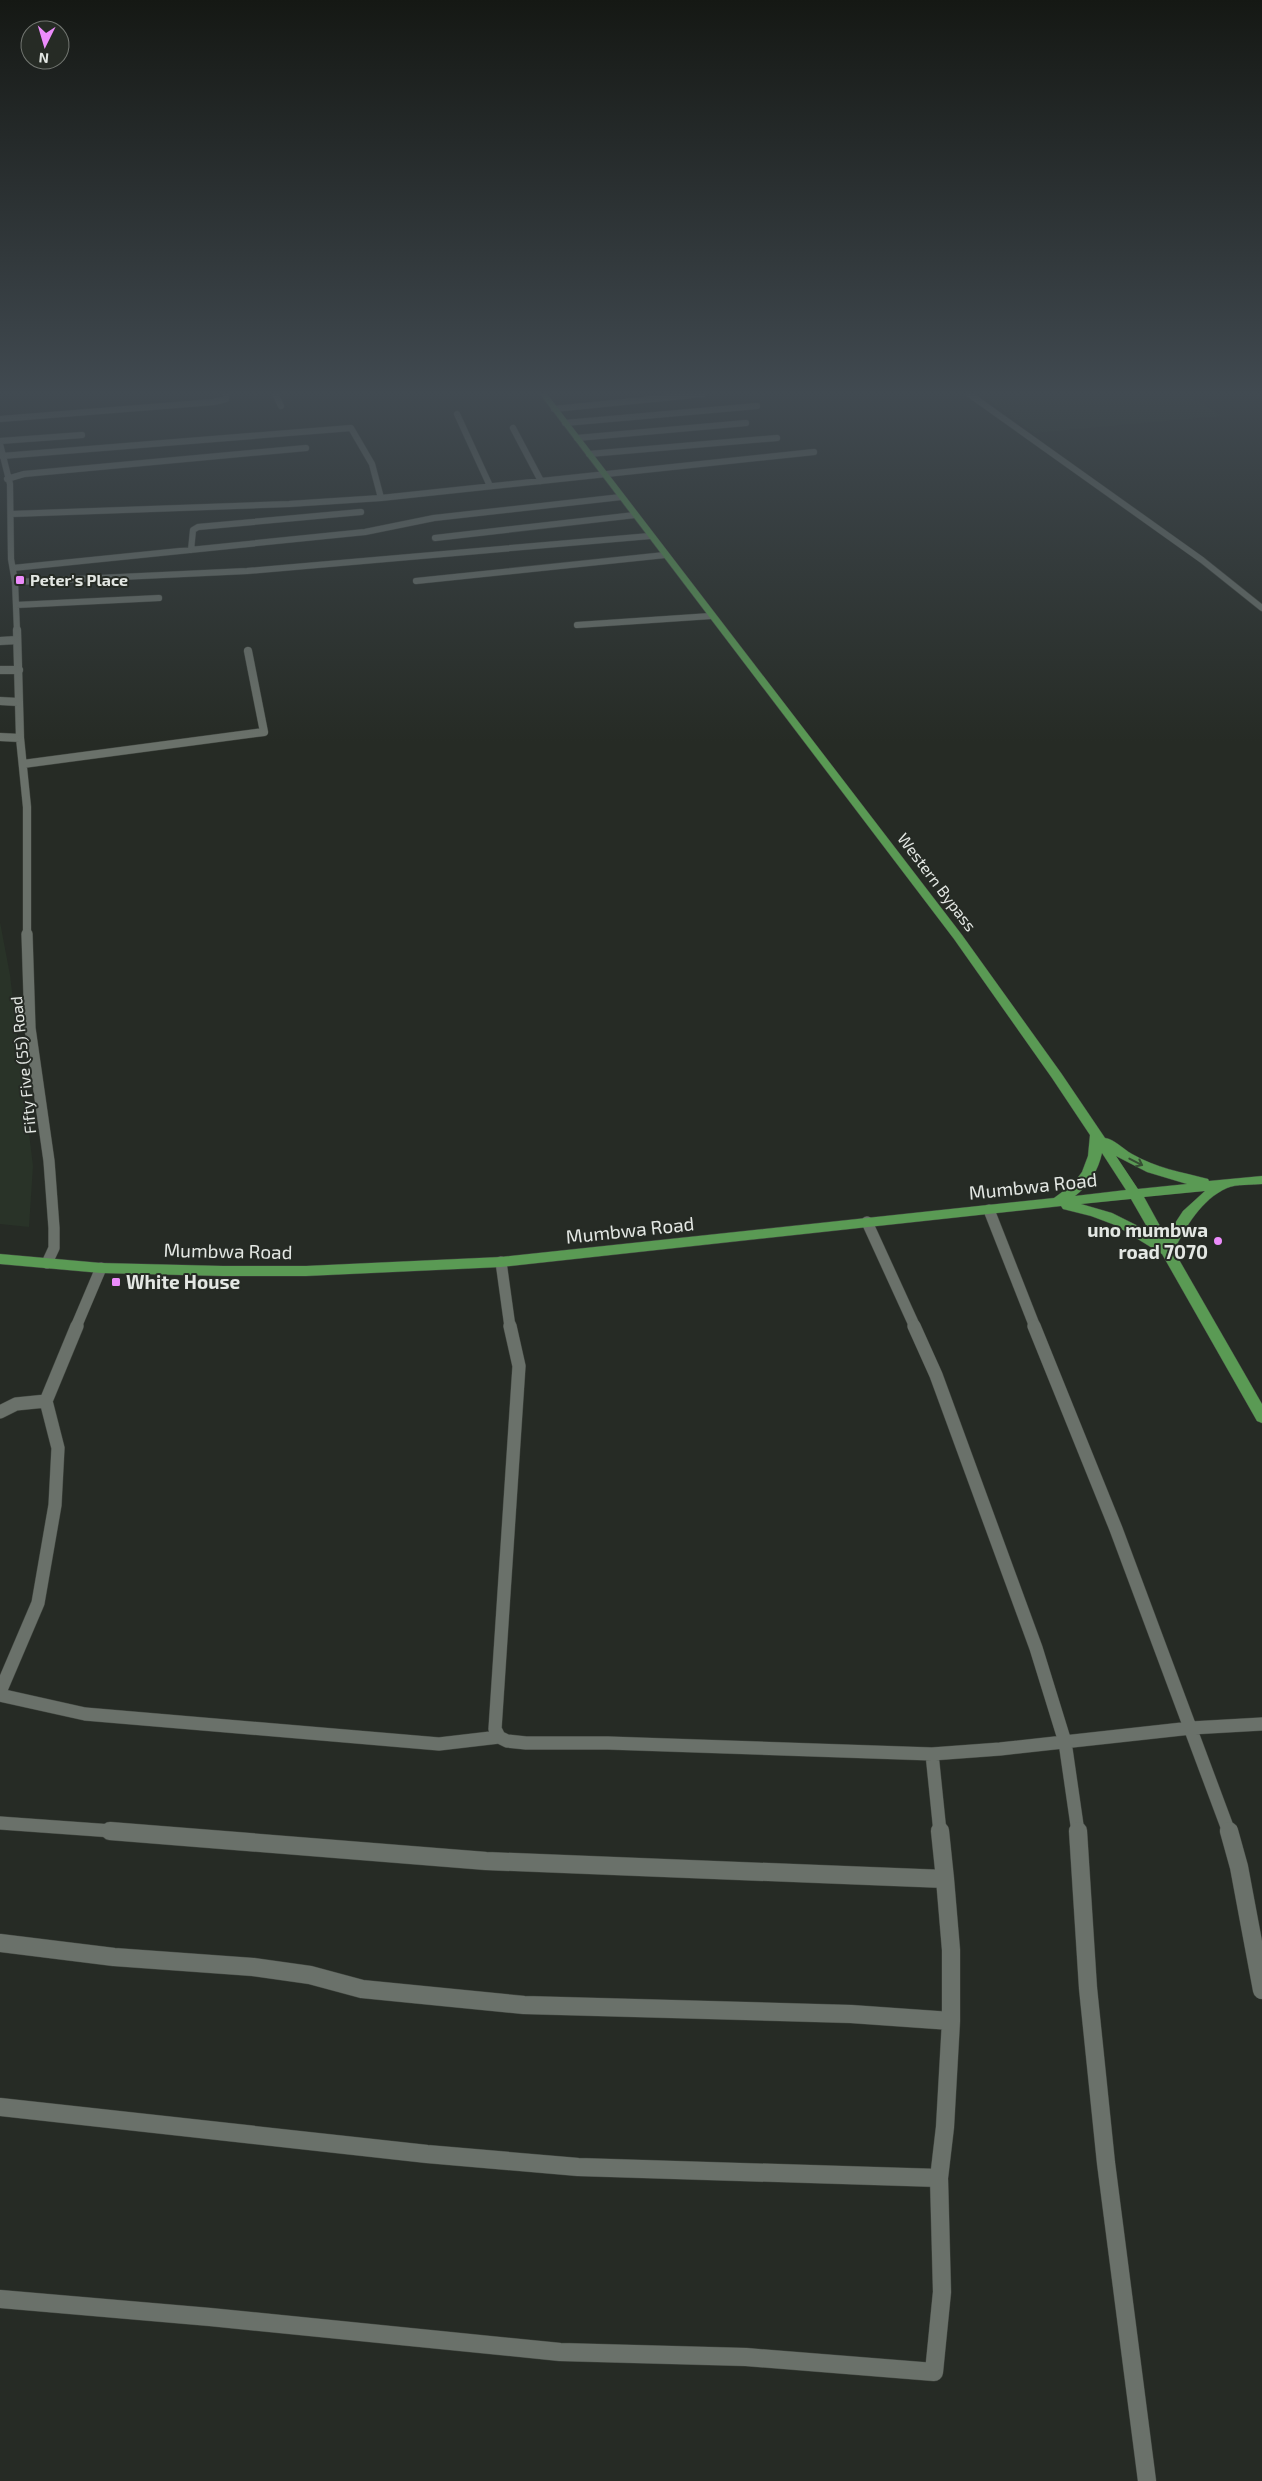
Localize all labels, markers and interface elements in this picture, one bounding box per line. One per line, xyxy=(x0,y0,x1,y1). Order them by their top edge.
north arrow xyxy=(20,20,70,70)
text: N xyxy=(38,50,50,67)
place label: Peter's Place xyxy=(30,570,128,589)
marker: Peter's Place xyxy=(14,574,26,586)
street label: Western Bypass xyxy=(894,829,981,935)
street label: Fifty Five (55) Road xyxy=(6,995,39,1135)
one-way arrow xyxy=(1128,1157,1143,1167)
street label: Mumbwa Road xyxy=(968,1167,1098,1204)
street label: Mumbwa Road xyxy=(565,1211,695,1248)
place label: uno mumbwa road 7070 xyxy=(1087,1218,1208,1263)
marker: uno mumbwa road 7070 xyxy=(1212,1235,1224,1247)
street label: Mumbwa Road xyxy=(163,1238,293,1263)
place label: White House xyxy=(126,1270,241,1293)
marker: White House xyxy=(110,1276,122,1288)

